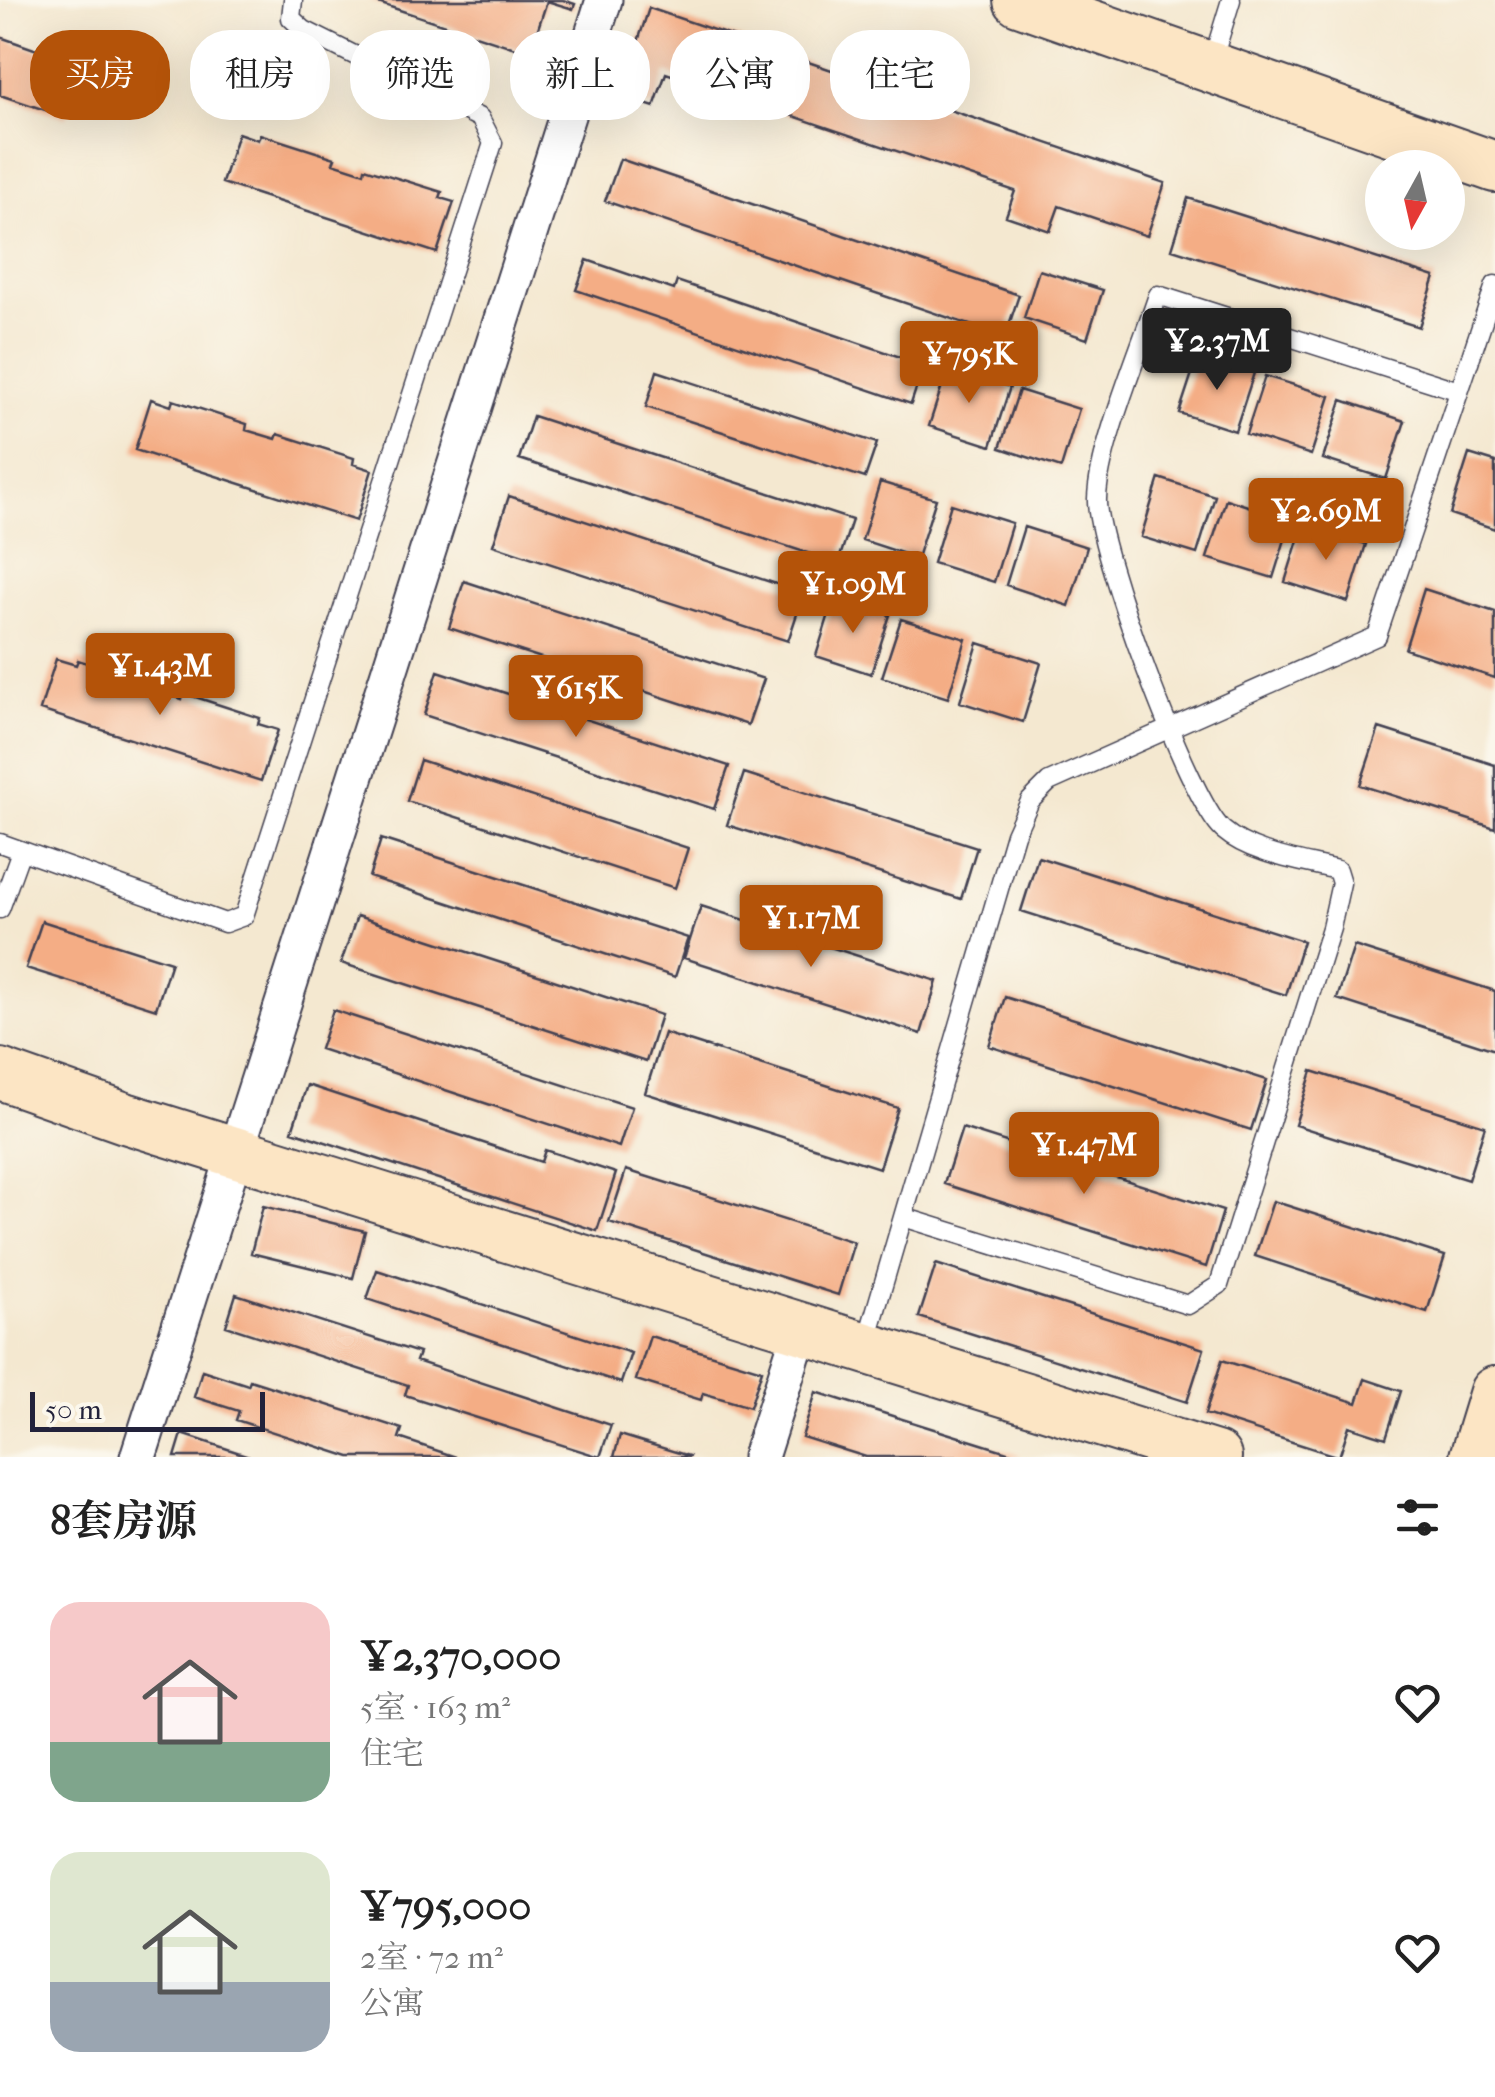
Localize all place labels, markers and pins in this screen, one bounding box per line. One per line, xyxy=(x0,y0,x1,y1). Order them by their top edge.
pin: ¥2.37M xyxy=(1136,308,1298,393)
pin: ¥795K xyxy=(899,321,1039,406)
pin: ¥2.69M xyxy=(1245,478,1407,563)
pin: ¥1.09M xyxy=(772,551,934,636)
pin: ¥1.43M xyxy=(79,633,241,718)
pin: ¥615K xyxy=(506,655,646,740)
pin: ¥1.17M xyxy=(730,885,892,970)
pin: ¥1.47M xyxy=(1003,1112,1165,1197)

